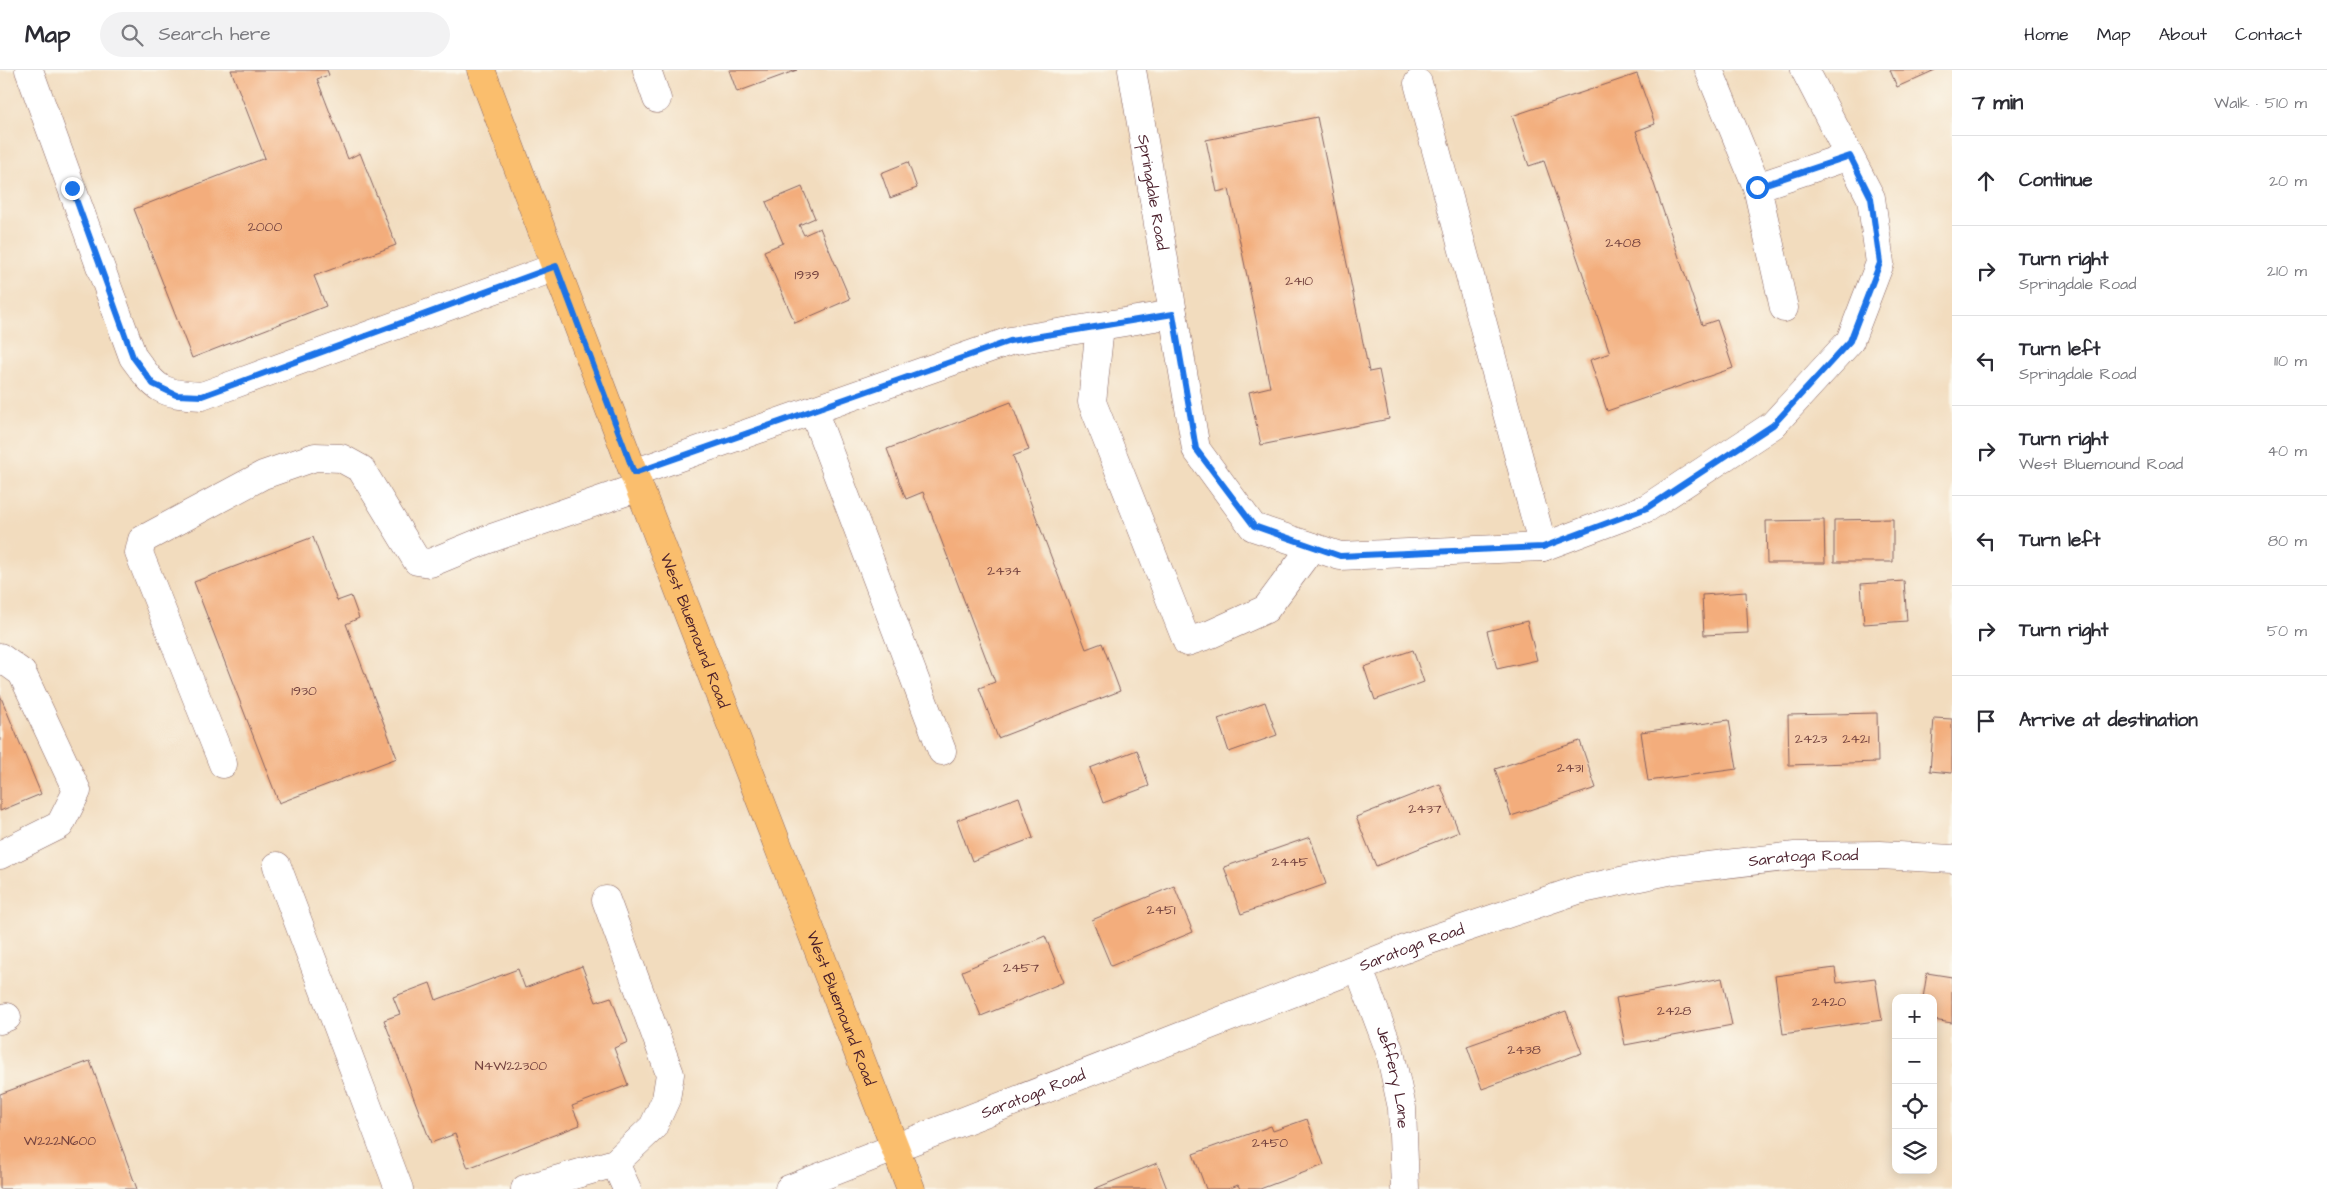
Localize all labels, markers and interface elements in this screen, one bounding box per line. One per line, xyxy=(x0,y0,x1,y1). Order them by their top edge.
search box xyxy=(100,12,450,57)
text: Map xyxy=(25,18,70,52)
icon: search xyxy=(118,21,146,49)
text: Search here xyxy=(158,21,271,48)
text: Home xyxy=(2024,22,2069,47)
text: Map xyxy=(2097,22,2131,47)
text: About xyxy=(2159,22,2207,47)
text: Contact xyxy=(2235,22,2302,47)
text: 7 min xyxy=(1972,88,2023,117)
text: Walk · 510 m xyxy=(2214,92,2307,114)
street label: Springdale Road xyxy=(1132,133,1173,252)
icon: ahead xyxy=(1972,167,2000,195)
text: Continue xyxy=(2019,167,2093,194)
text: 20 m xyxy=(2269,170,2307,192)
route start xyxy=(1746,176,1769,199)
route end xyxy=(61,177,84,200)
house number: 2000 xyxy=(248,217,282,237)
house number: 2408 xyxy=(1605,233,1641,253)
text: Turn right xyxy=(2019,246,2108,273)
icon: right xyxy=(1972,257,2000,285)
text: 210 m xyxy=(2267,260,2307,282)
house number: 1939 xyxy=(795,265,819,285)
house number: 2410 xyxy=(1285,271,1313,291)
text: Springdale Road xyxy=(2019,273,2136,295)
text: Turn left xyxy=(2019,336,2100,363)
icon: left xyxy=(1972,347,2000,375)
text: 110 m xyxy=(2274,350,2307,372)
text: Springdale Road xyxy=(2019,363,2136,385)
text: Turn right xyxy=(2019,426,2108,453)
icon: right xyxy=(1972,437,2000,465)
text: 40 m xyxy=(2267,440,2307,462)
text: West Bluemound Road xyxy=(2019,453,2183,475)
icon: left xyxy=(1972,527,2000,555)
text: Turn left xyxy=(2019,527,2100,554)
text: 80 m xyxy=(2268,530,2307,552)
street label: West Bluemound Road xyxy=(655,550,735,711)
house number: 2434 xyxy=(987,561,1022,581)
icon: right xyxy=(1972,617,2000,645)
text: Turn right xyxy=(2019,617,2108,644)
text: 50 m xyxy=(2267,620,2307,642)
house number: 1930 xyxy=(291,681,317,701)
icon: arrive xyxy=(1972,707,2000,735)
text: Arrive at destination xyxy=(2019,707,2198,734)
house number: 2423 xyxy=(1795,729,1827,749)
house number: 2421 xyxy=(1842,729,1870,749)
house number: 2431 xyxy=(1557,758,1583,778)
house number: 2437 xyxy=(1408,799,1442,819)
street label: Saratoga Road xyxy=(1747,844,1859,872)
house number: 2445 xyxy=(1272,852,1309,872)
house number: 2451 xyxy=(1146,900,1176,920)
street label: Saratoga Road xyxy=(1356,918,1467,977)
street label: West Bluemound Road xyxy=(801,928,881,1089)
house number: 2457 xyxy=(1003,958,1039,978)
house number: 2420 xyxy=(1812,992,1846,1012)
map controls xyxy=(1892,994,1937,1174)
button: + xyxy=(1892,994,1937,1039)
house number: 2428 xyxy=(1657,1001,1691,1021)
street label: Jeffery Lane xyxy=(1370,1023,1414,1129)
button: − xyxy=(1892,1039,1937,1084)
house number: 2438 xyxy=(1507,1040,1541,1060)
house number: N4W22300 xyxy=(475,1056,547,1076)
street label: Saratoga Road xyxy=(978,1064,1089,1124)
button: locate xyxy=(1892,1084,1937,1129)
button: layers xyxy=(1892,1129,1937,1174)
house number: W222N600 xyxy=(24,1131,96,1151)
house number: 2450 xyxy=(1252,1133,1288,1153)

